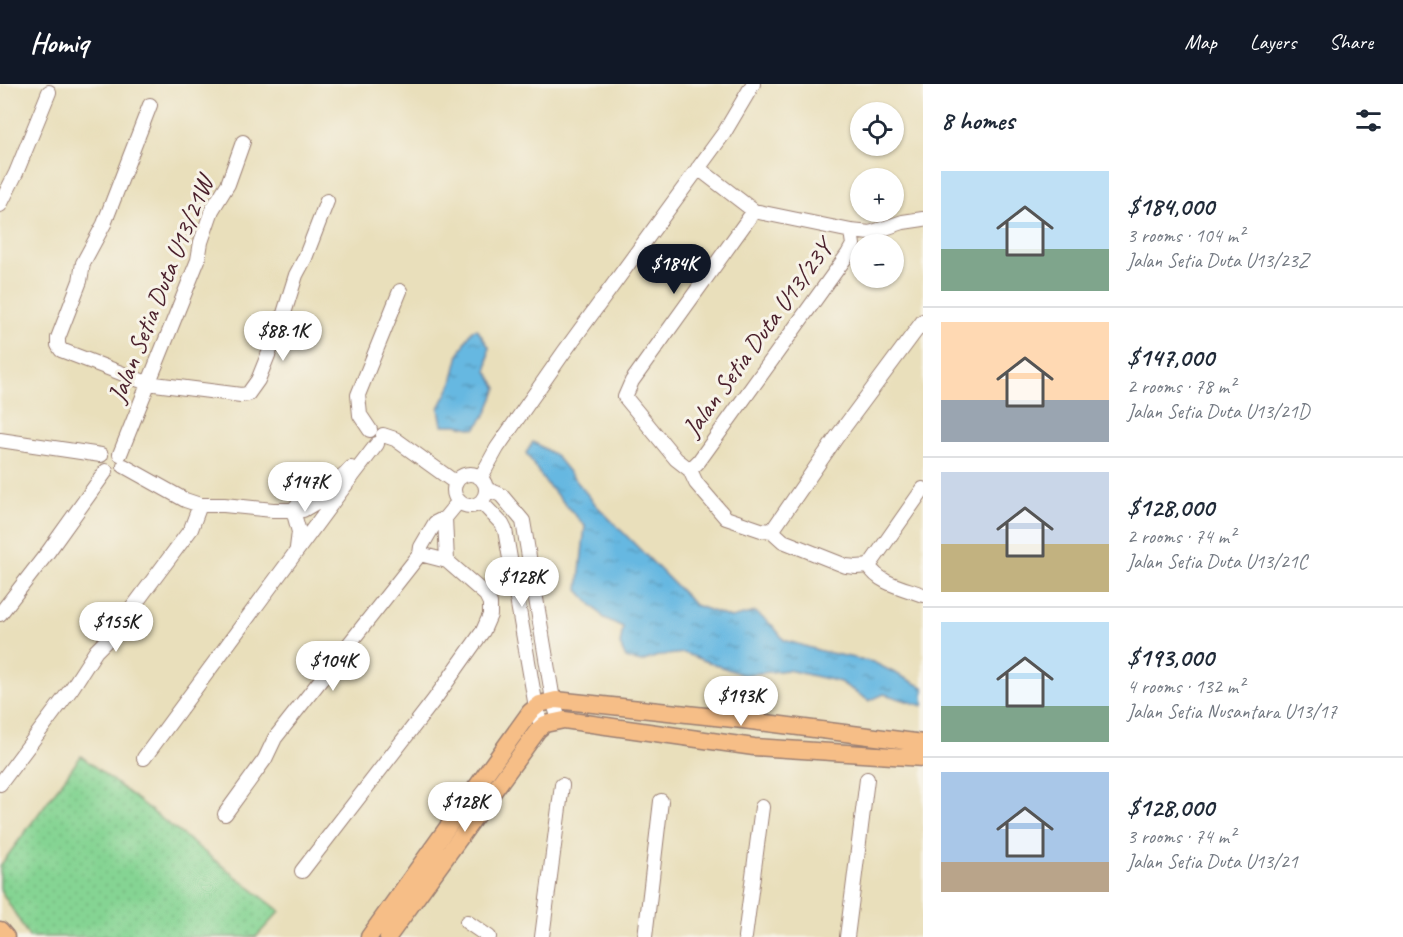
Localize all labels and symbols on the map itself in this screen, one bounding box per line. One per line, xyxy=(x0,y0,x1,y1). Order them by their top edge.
street label: Jalan Setia Duta U13/21W xyxy=(99,167,222,409)
street label: Jalan Setia Duta U13/23Y xyxy=(674,230,843,445)
pin: $184K xyxy=(632,244,716,295)
pin: $88.1K xyxy=(234,311,332,362)
pin: $147K xyxy=(263,462,347,513)
pin: $128K xyxy=(480,557,564,608)
pin: $155K xyxy=(74,602,158,653)
pin: $104K xyxy=(291,641,375,692)
pin: $193K xyxy=(699,676,783,727)
pin: $128K xyxy=(423,782,507,833)

